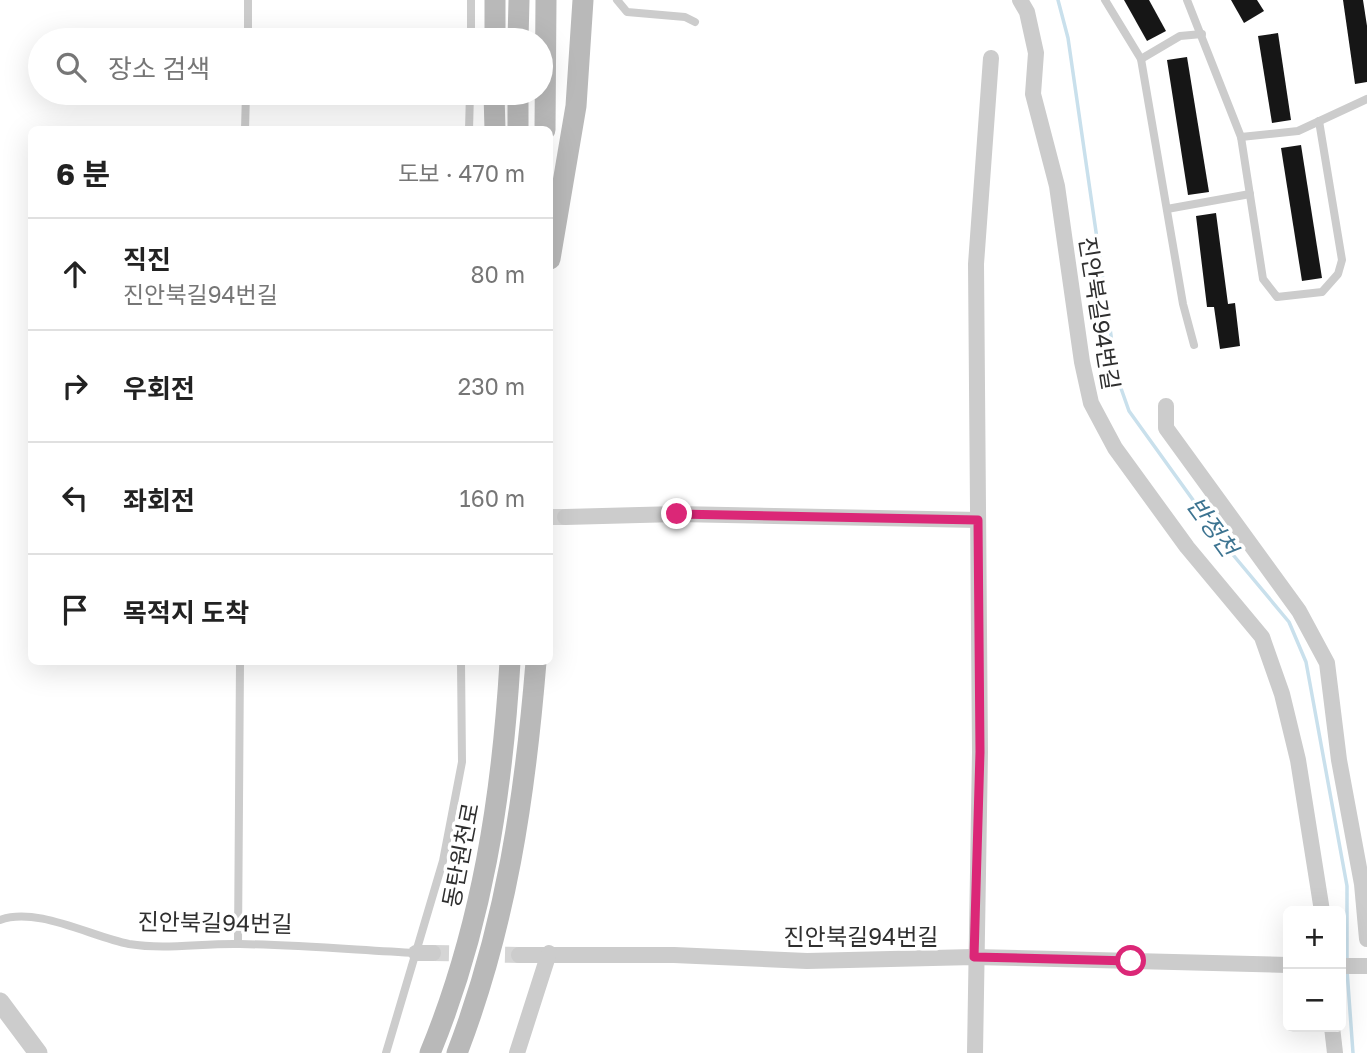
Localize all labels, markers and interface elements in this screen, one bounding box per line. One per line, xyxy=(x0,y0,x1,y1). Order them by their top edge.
search box xyxy=(28,28,553,105)
icon: search xyxy=(52,48,90,86)
text: 장소 검색 xyxy=(108,53,210,84)
text: 6 분 xyxy=(56,156,110,192)
text: 도보 · 470 m xyxy=(398,159,525,187)
street label: 진안북길94번길 xyxy=(1074,234,1126,392)
text: 직진 xyxy=(123,244,171,275)
icon: ahead xyxy=(56,255,94,293)
text: 80 m xyxy=(471,260,525,288)
text: 진안북길94번길 xyxy=(123,280,278,308)
icon: right xyxy=(56,367,94,405)
text: 230 m xyxy=(458,372,525,400)
text: 우회전 xyxy=(123,373,195,404)
icon: left xyxy=(56,479,94,517)
text: 160 m xyxy=(460,484,525,512)
text: 좌회전 xyxy=(123,485,195,516)
water label: 반정천 xyxy=(1182,491,1246,564)
route end xyxy=(661,498,692,529)
icon: arrive xyxy=(56,591,94,629)
text: 목적지 도착 xyxy=(123,597,249,628)
street label: 동탄원천로 xyxy=(436,800,484,910)
map controls xyxy=(1283,906,1346,1032)
button: + xyxy=(1283,906,1346,969)
street label: 진안북길94번길 xyxy=(137,907,293,937)
street label: 진안북길94번길 xyxy=(784,922,938,950)
route start xyxy=(1115,945,1146,976)
button: − xyxy=(1283,969,1346,1032)

